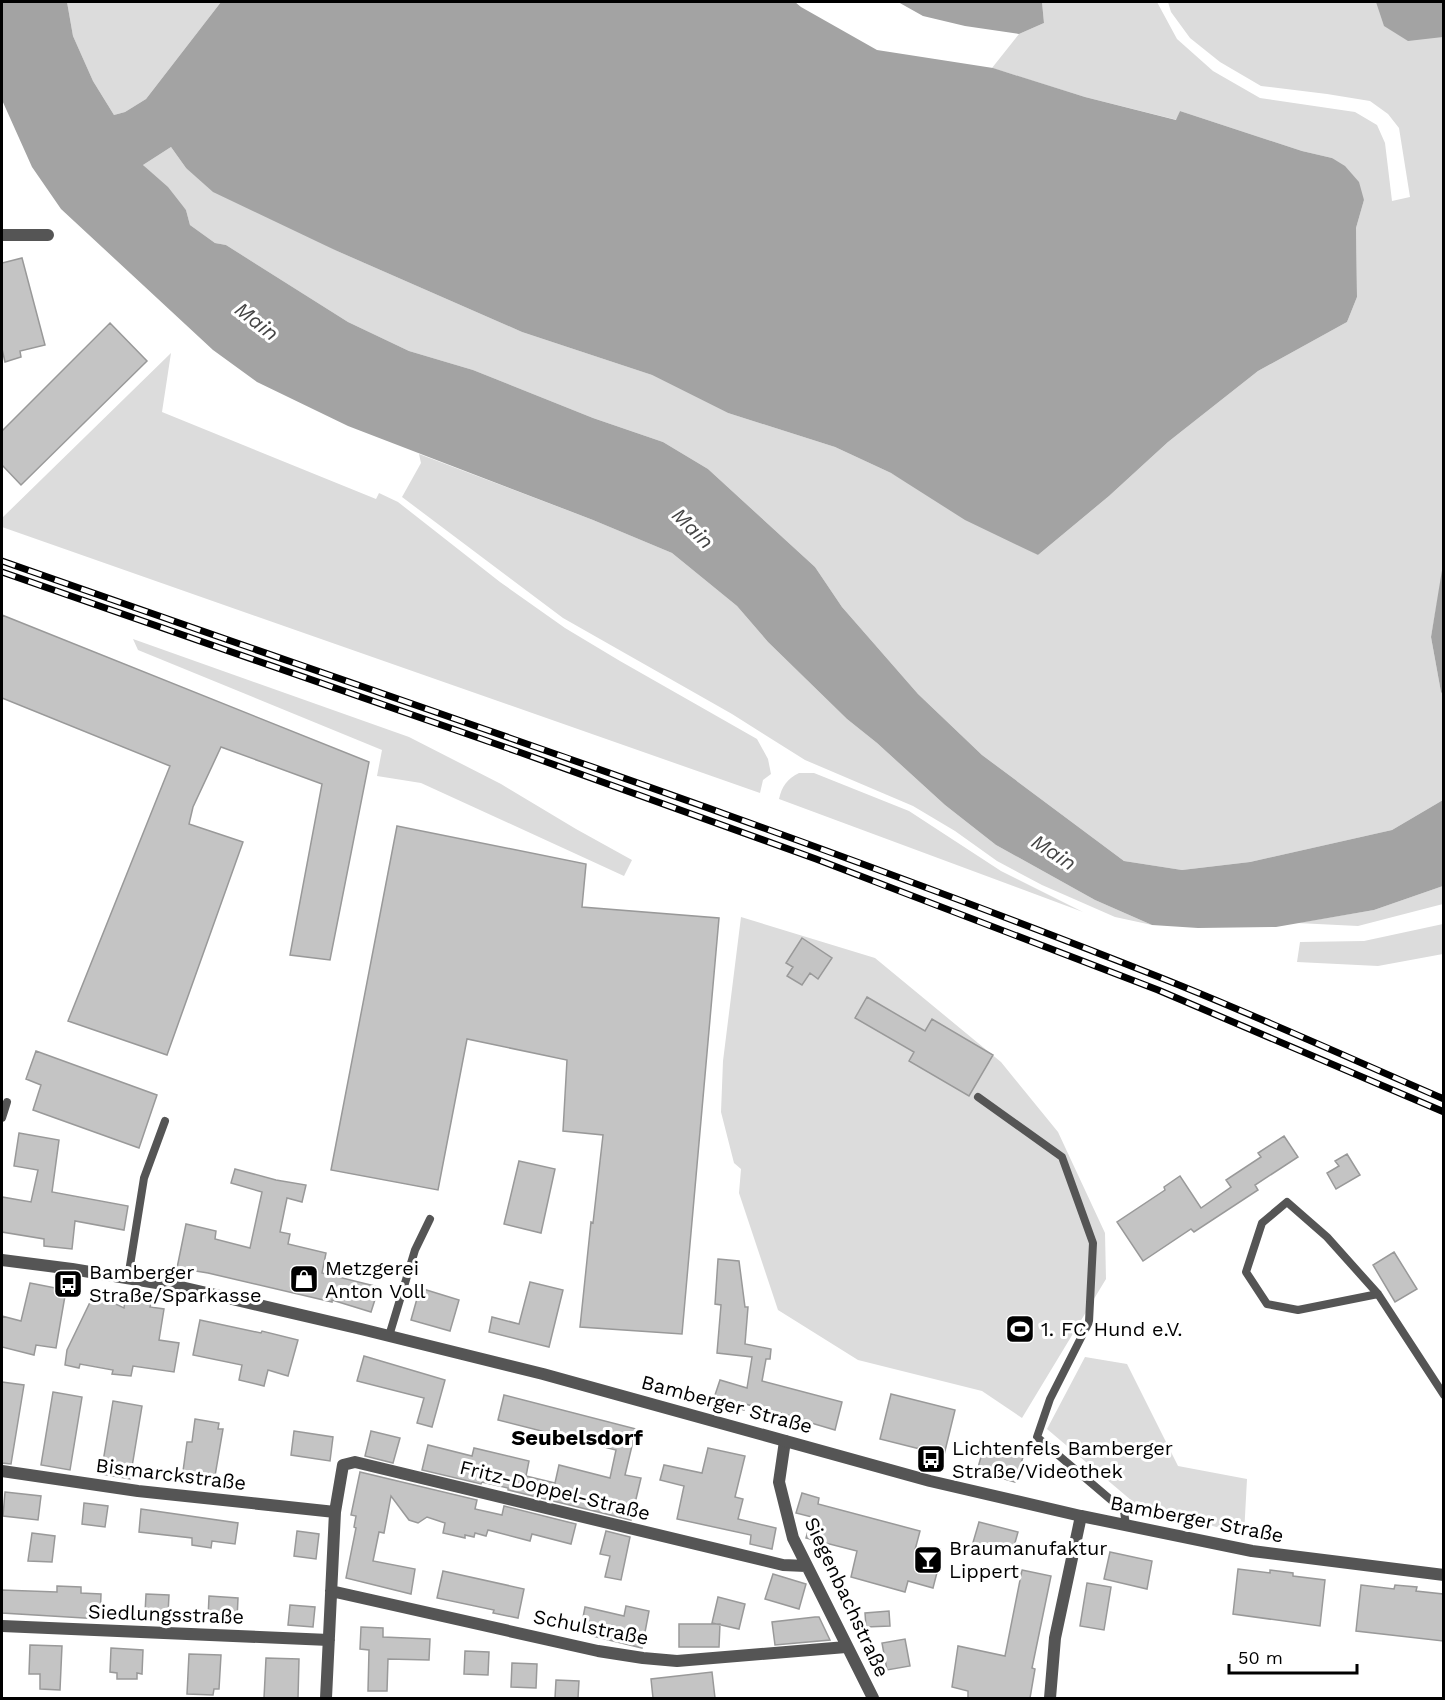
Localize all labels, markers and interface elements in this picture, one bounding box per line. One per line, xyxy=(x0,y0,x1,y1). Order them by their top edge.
water label: Main xyxy=(230,296,284,346)
water label: Main xyxy=(667,502,719,554)
water label: Main xyxy=(1027,828,1081,876)
place label: Metzgerei Anton Voll xyxy=(325,1256,426,1303)
place label: Bamberger Straße/Sparkasse xyxy=(89,1260,262,1307)
shop icon: Metzgerei Anton Voll xyxy=(288,1263,320,1295)
bus stop icon: Bamberger Straße/Sparkasse xyxy=(52,1268,84,1300)
sports icon: 1. FC Hund e.V. xyxy=(1004,1313,1036,1345)
place label: 1. FC Hund e.V. xyxy=(1041,1317,1183,1341)
street label: Bamberger Straße xyxy=(639,1370,815,1438)
district label: Seubelsdorf xyxy=(511,1425,644,1450)
place label: Lichtenfels Bamberger Straße/Videothek xyxy=(952,1436,1173,1483)
bus stop icon: Lichtenfels Bamberger Straße/Videothek xyxy=(915,1443,947,1475)
street label: Bismarckstraße xyxy=(94,1453,248,1495)
street label: Fritz-Doppel-Straße xyxy=(457,1455,653,1525)
street label: Bamberger Straße xyxy=(1108,1490,1286,1548)
street label: Siegenbachstraße xyxy=(799,1513,895,1681)
place label: Braumanufaktur Lippert xyxy=(949,1536,1108,1583)
bar icon: Braumanufaktur Lippert xyxy=(912,1544,944,1576)
street label: Siedlungsstraße xyxy=(88,1599,244,1629)
street label: Schulstraße xyxy=(531,1604,651,1650)
scale bar xyxy=(1229,1637,1356,1675)
text: 50 m xyxy=(1238,1647,1283,1668)

